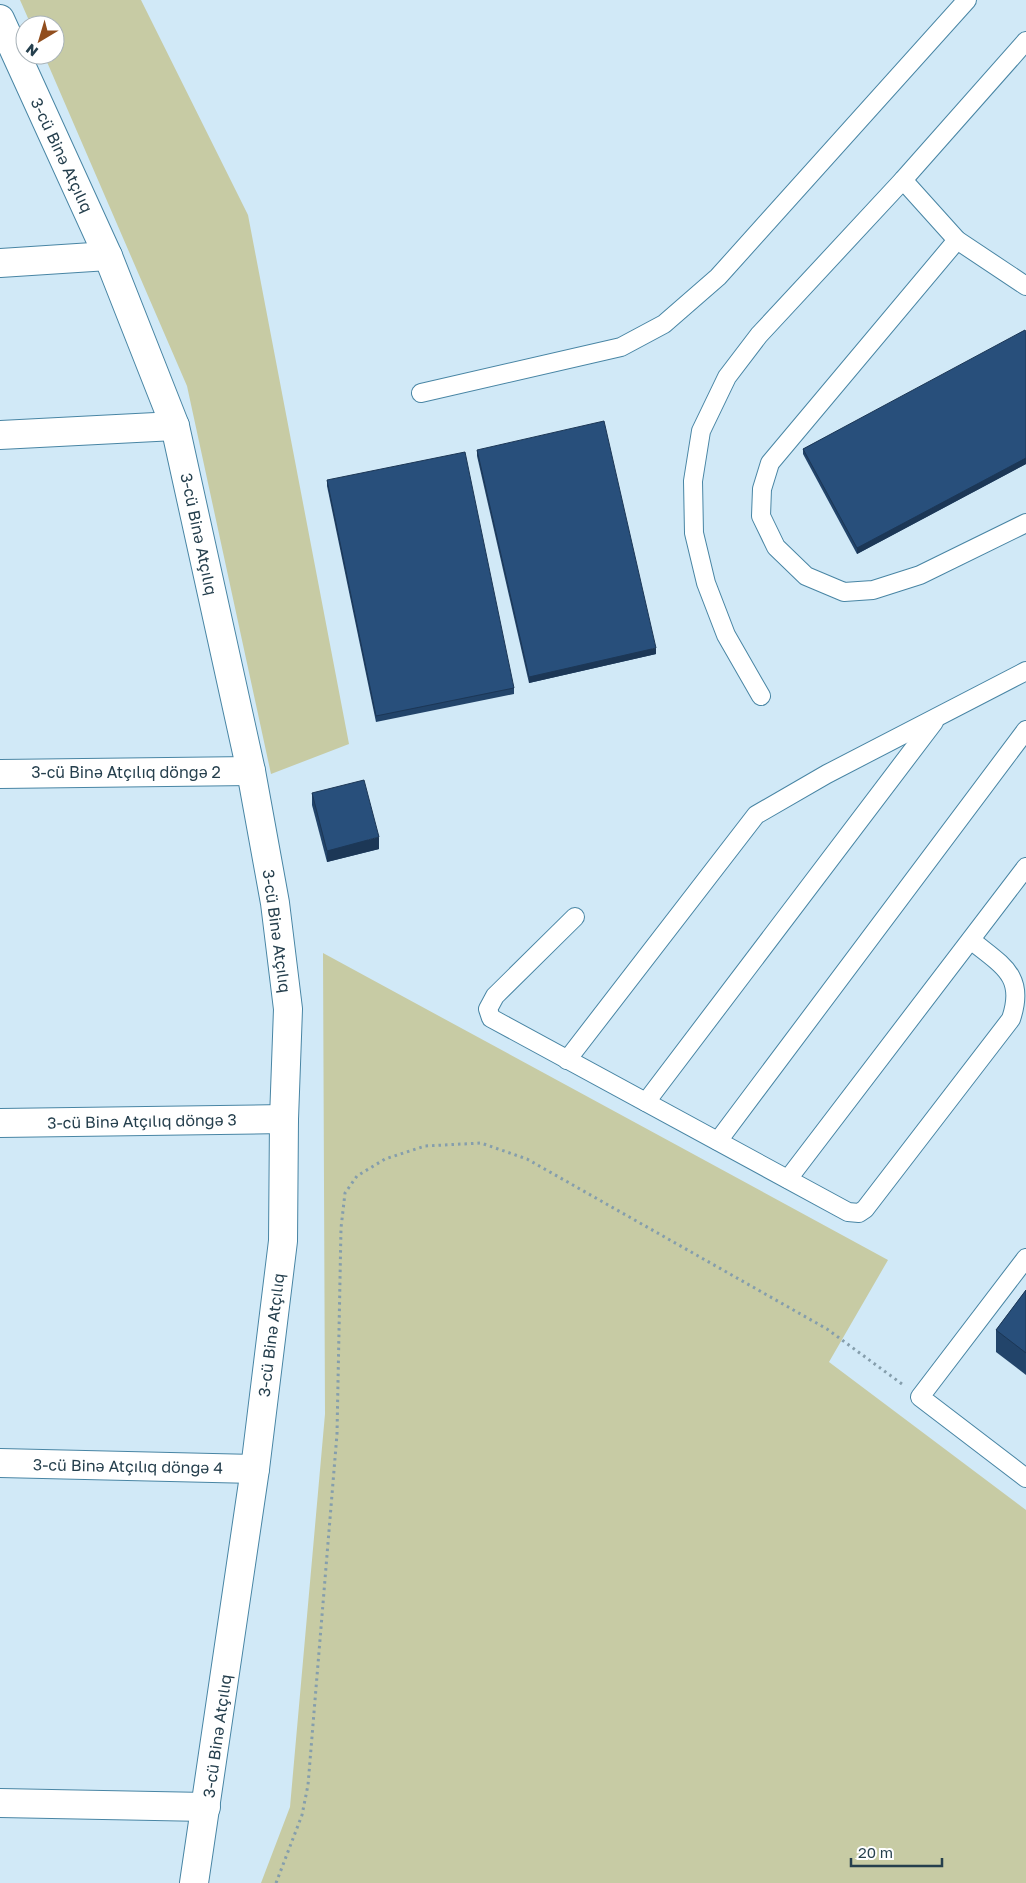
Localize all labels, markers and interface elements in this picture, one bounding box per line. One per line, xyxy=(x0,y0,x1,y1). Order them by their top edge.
north arrow xyxy=(15,15,65,65)
text: N xyxy=(22,41,41,61)
street label: 3-cü Binə Atçılıq xyxy=(27,94,97,216)
street label: 3-cü Binə Atçılıq xyxy=(176,471,222,597)
street label: 3-cü Binə Atçılıq döngə 2 xyxy=(31,762,221,782)
street label: 3-cü Binə Atçılıq xyxy=(258,868,296,994)
street label: 3-cü Binə Atçılıq döngə 3 xyxy=(47,1109,237,1133)
street label: 3-cü Binə Atçılıq xyxy=(253,1272,289,1398)
street label: 3-cü Binə Atçılıq döngə 4 xyxy=(33,1454,223,1478)
street label: 3-cü Binə Atçılıq xyxy=(198,1673,236,1799)
scale bar xyxy=(851,1836,942,1868)
text: 20 m xyxy=(858,1843,893,1861)

